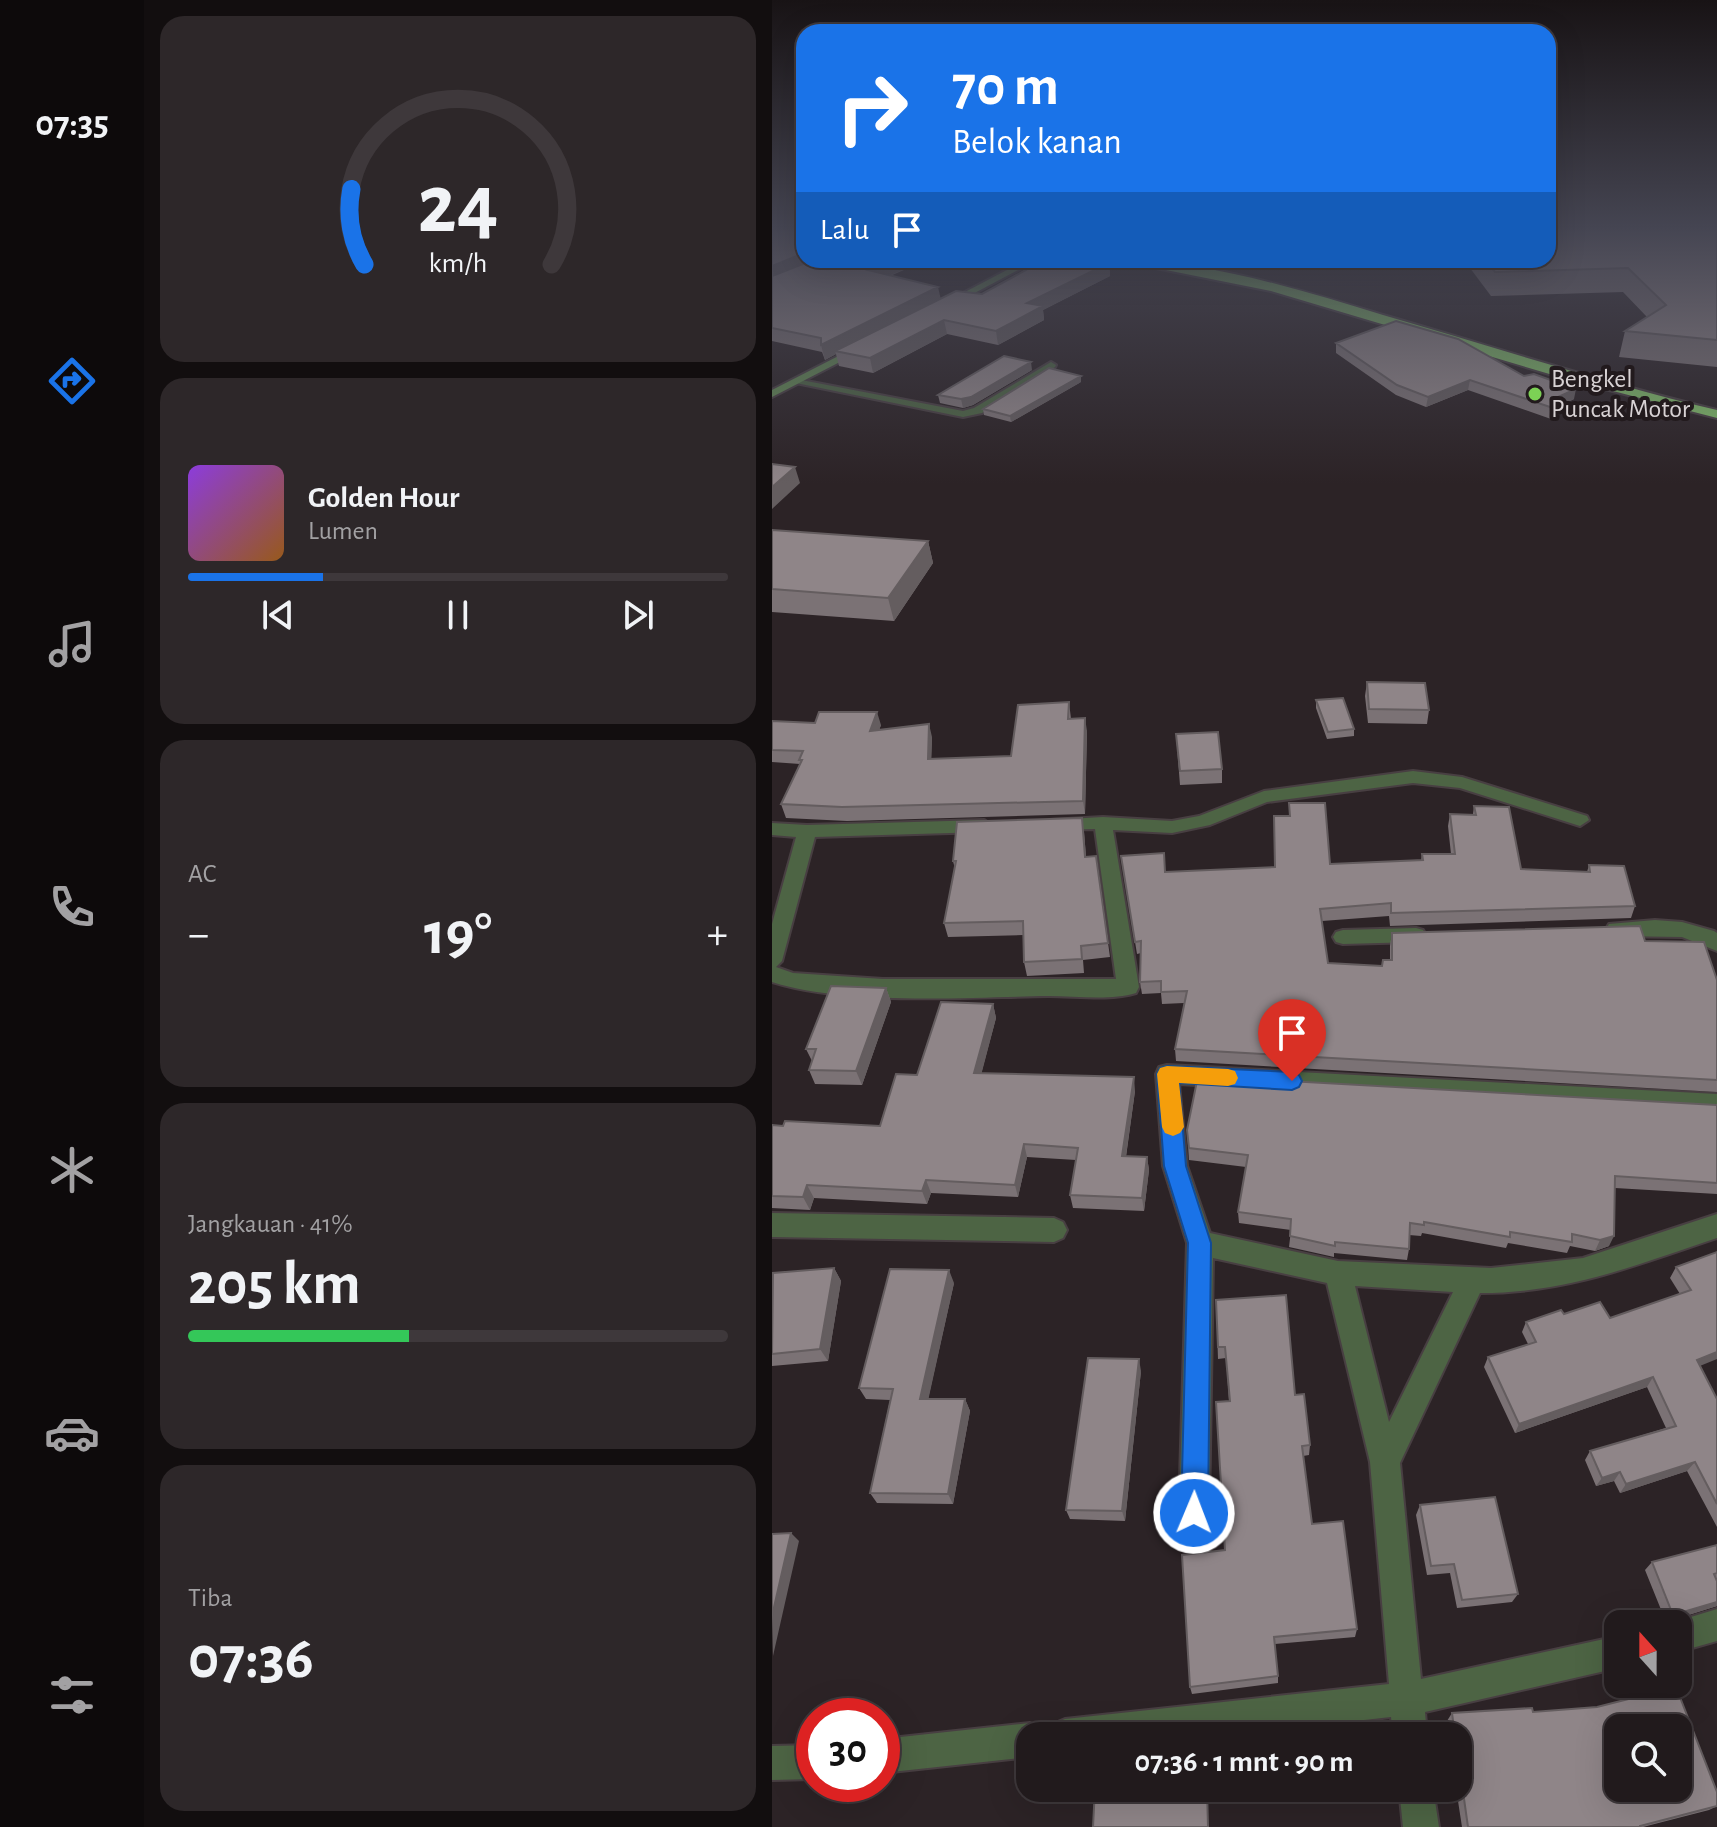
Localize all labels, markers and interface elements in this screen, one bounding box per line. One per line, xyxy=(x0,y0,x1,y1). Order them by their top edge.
icon: right xyxy=(820,56,924,160)
text: 70 m xyxy=(952,59,1059,115)
text: 07:35 xyxy=(35,106,109,142)
text: Belok kanan xyxy=(952,124,1122,160)
text: 24 xyxy=(417,164,499,248)
icon: arrive xyxy=(885,208,929,252)
text: Lalu xyxy=(820,215,869,245)
text: km/h xyxy=(429,249,487,278)
icon: directions xyxy=(44,353,100,409)
place label: Bengkel Puncak Motor xyxy=(1551,366,1691,422)
marker: Bengkel Puncak Motor xyxy=(1526,385,1544,403)
text: Golden Hour xyxy=(308,483,460,513)
text: Lumen xyxy=(308,518,378,544)
icon: previous xyxy=(256,593,300,637)
icon: pause xyxy=(436,593,480,637)
icon: next xyxy=(616,593,660,637)
icon: music xyxy=(44,616,100,672)
text: AC xyxy=(188,861,216,887)
icon: phone xyxy=(44,879,100,935)
text: 19° xyxy=(424,905,492,965)
text: − xyxy=(188,913,209,957)
text: + xyxy=(707,913,728,957)
pin xyxy=(1258,999,1326,1081)
icon: arrive xyxy=(1270,1011,1314,1055)
icon: climate xyxy=(44,1142,100,1198)
text: Jangkauan · 41% xyxy=(188,1211,353,1237)
text: 205 km xyxy=(188,1255,361,1315)
icon: car xyxy=(44,1405,100,1461)
position arrow xyxy=(1152,1471,1236,1555)
text: Tiba xyxy=(188,1585,232,1611)
north arrow xyxy=(1604,1610,1692,1698)
map controls xyxy=(1604,1610,1692,1802)
text: 07:36 xyxy=(188,1629,314,1689)
icon: filters xyxy=(44,1667,100,1723)
speed limit sign: 30 xyxy=(796,1698,900,1802)
button: search xyxy=(1604,1714,1692,1802)
text: 07:36 · 1 mnt · 90 m xyxy=(1135,1747,1353,1777)

